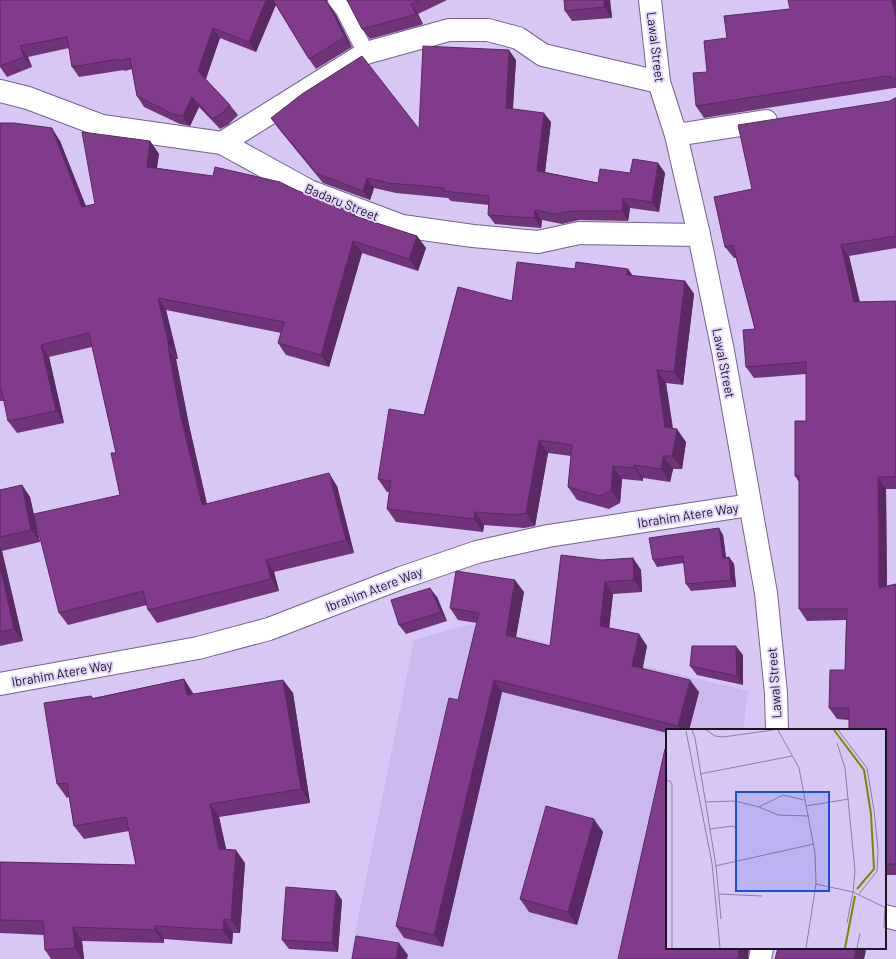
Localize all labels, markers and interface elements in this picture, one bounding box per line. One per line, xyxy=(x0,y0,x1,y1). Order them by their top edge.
street label: Lawal Street xyxy=(644,11,668,83)
street label: Badaru Street xyxy=(303,180,381,224)
street label: Lawal Street xyxy=(709,327,739,399)
street label: Ibrahim Atere Way xyxy=(636,499,740,531)
street label: Ibrahim Atere Way xyxy=(323,563,425,615)
street label: Lawal Street xyxy=(764,647,784,719)
street label: Ibrahim Atere Way xyxy=(10,656,114,690)
inset map xyxy=(666,729,886,949)

